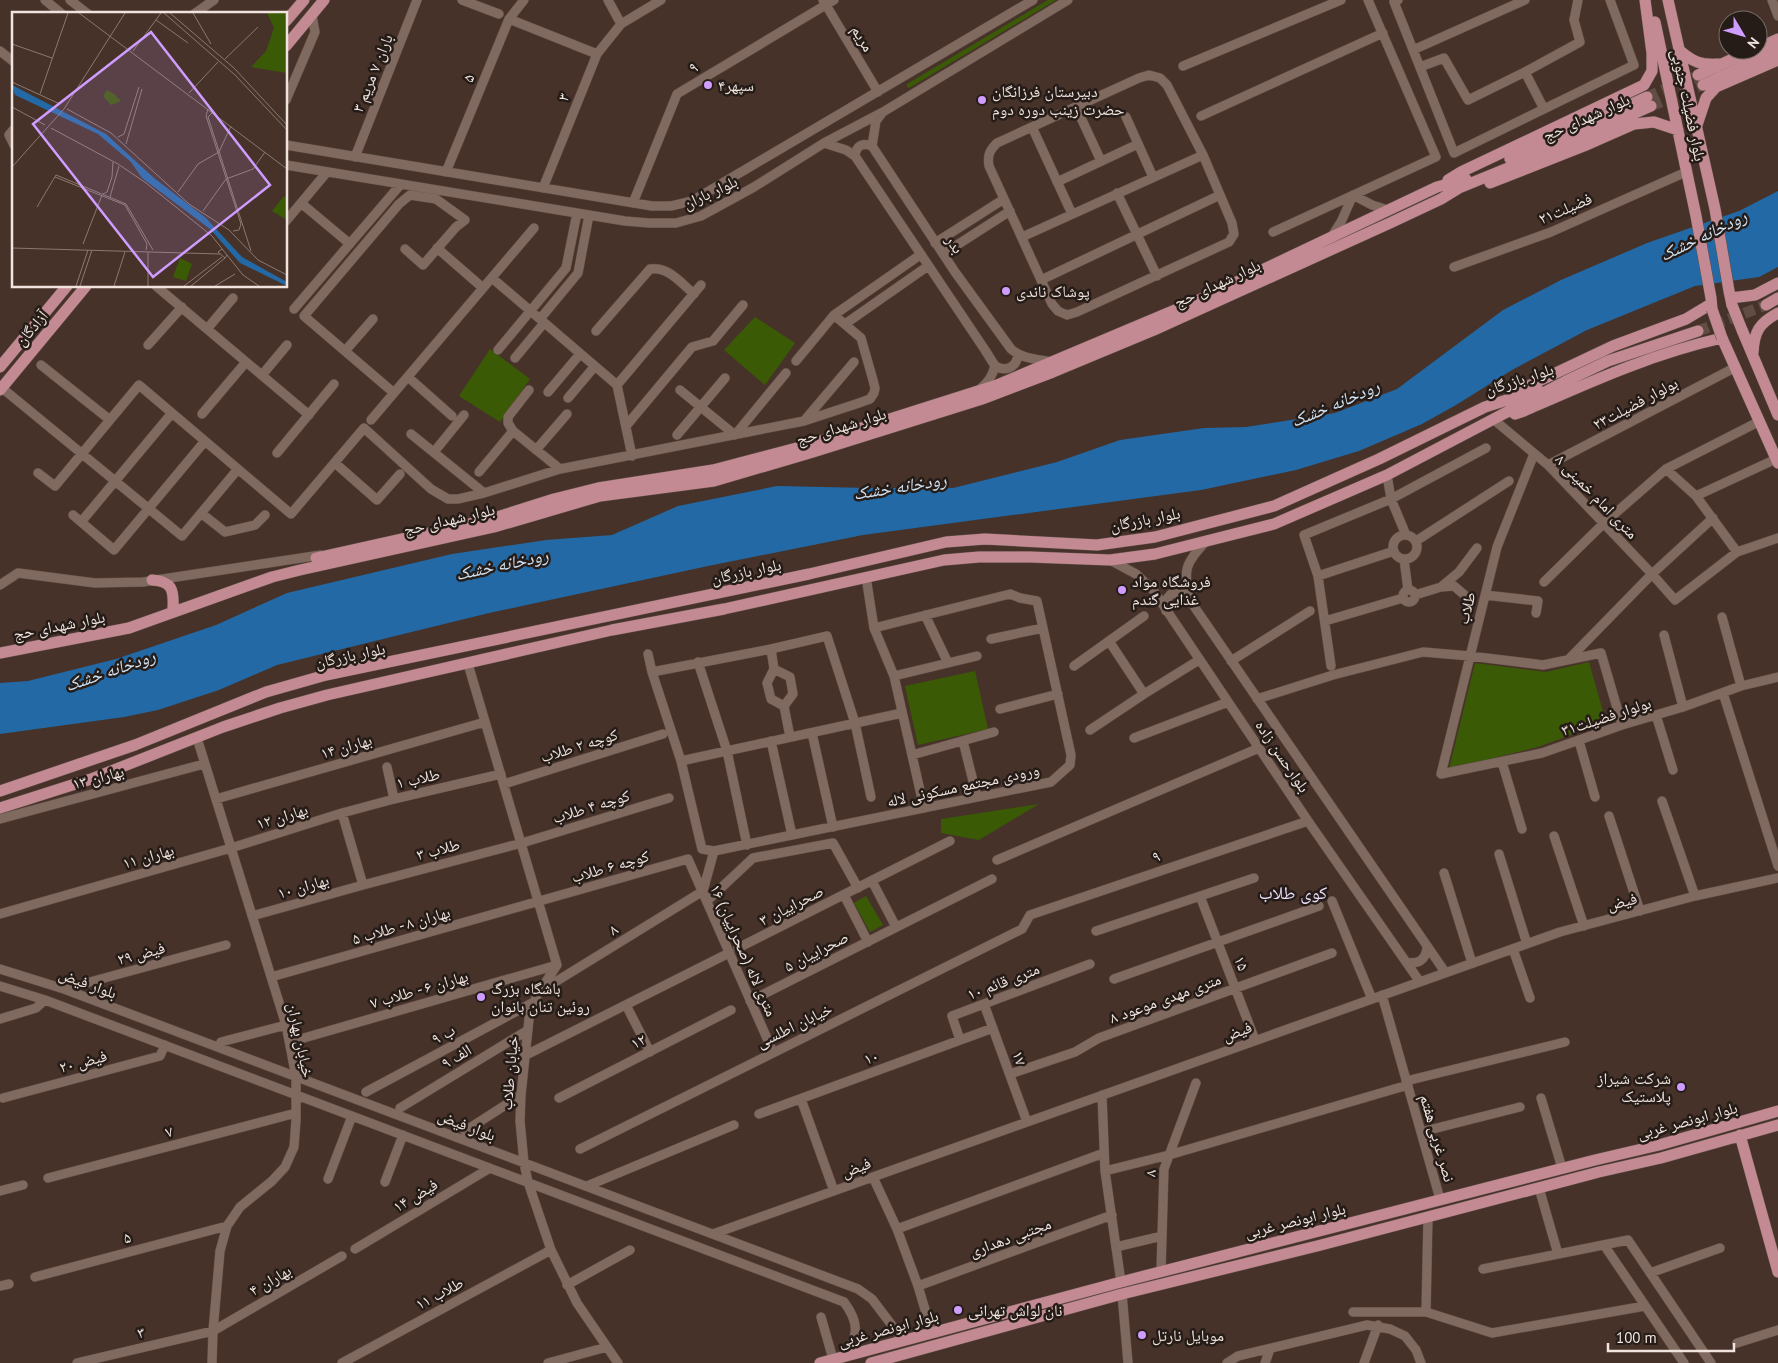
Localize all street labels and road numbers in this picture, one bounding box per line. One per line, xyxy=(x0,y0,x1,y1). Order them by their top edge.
street label: مریم xyxy=(846,21,879,56)
street label: باران ۷ مریم ۳ xyxy=(347,31,398,115)
street label: بلوار فضیلت جنوبی xyxy=(1666,47,1711,163)
street label: ۹ xyxy=(685,57,701,77)
street label: ۵ xyxy=(457,71,479,85)
street label: بلوار شهدای حج xyxy=(1539,89,1633,146)
street label: ۳ xyxy=(552,90,574,104)
street label: بلوار باران xyxy=(680,171,741,214)
street label: فضیلت۲۱ xyxy=(1535,188,1595,228)
street label: بدر xyxy=(941,230,968,257)
street label: بلوار شهدای حج xyxy=(1171,254,1264,313)
street label: آزادگان xyxy=(10,305,53,351)
street label: بلوار بازرگان xyxy=(1482,359,1556,400)
street label: بولوار فضیلت۲۳ xyxy=(1589,372,1681,434)
street label: بلوار شهدای حج xyxy=(794,403,889,450)
street label: ۸ متری امام خمینی xyxy=(1551,449,1643,543)
street label: بلوار شهدای حج xyxy=(401,499,497,540)
street label: بلوار بازرگان xyxy=(1108,502,1182,537)
street label: بلوار بازرگان xyxy=(709,554,783,589)
street label: طلاب xyxy=(1452,590,1480,626)
street label: بلوار شهدای حج xyxy=(11,606,107,645)
street label: بلوار بازرگان xyxy=(313,638,387,673)
street label: بولوار فضیلت۳۱ xyxy=(1559,692,1653,740)
street label: بلوارحسن زاده xyxy=(1251,716,1315,797)
street label: کوچه ۲ طلاب xyxy=(538,724,620,766)
street label: بهاران ۱۴ xyxy=(318,729,374,764)
street label: ورودی مجتمع مسکونی لاله xyxy=(885,759,1041,812)
street label: بهاران ۱۳ xyxy=(70,761,126,794)
street label: طلاب ۱ xyxy=(394,763,442,793)
street label: کوچه ۴ طلاب xyxy=(550,785,632,827)
street label: بهاران ۱۲ xyxy=(254,799,310,834)
street label: طلاب ۳ xyxy=(414,834,462,864)
street label: بهاران ۱۱ xyxy=(120,839,176,874)
street label: کوچه ۶ طلاب xyxy=(569,845,652,887)
street label: ۹ xyxy=(1149,845,1163,867)
street label: بهاران ۱۰ xyxy=(275,869,331,904)
street label: صحراییان ۳ xyxy=(755,880,827,931)
street label: ۱۶ متری لاله (صحراییان) xyxy=(705,881,782,1020)
street label: فیض xyxy=(1605,888,1639,915)
street label: بهاران ۸ - طلاب ۵ xyxy=(350,901,453,950)
street label: ۸ xyxy=(605,919,621,939)
street label: ۵ صحراییان xyxy=(780,926,852,977)
street label: فیض ۲۹ xyxy=(115,937,167,970)
street label: ۱۵ xyxy=(1230,953,1254,973)
street label: ۱۰ متری قائم xyxy=(964,958,1042,1005)
street label: بلوار فیض xyxy=(56,963,120,1004)
street label: بهاران ۶ - طلاب ۷ xyxy=(368,965,471,1014)
street label: ۸ متری مهدی موعود xyxy=(1106,969,1224,1028)
street label: خيابان اطلسى xyxy=(753,998,836,1053)
street label: خیابان بهاران xyxy=(282,1001,319,1079)
street label: فیض xyxy=(1219,1016,1255,1046)
street label: ۹ ب xyxy=(428,1020,458,1048)
street label: ۱۲ xyxy=(627,1029,649,1053)
street label: خیابان طلاب xyxy=(496,1035,523,1111)
street label: ۹ الف xyxy=(437,1039,475,1073)
street label: فیض ۲۰ xyxy=(57,1045,109,1078)
street label: ۱۰ xyxy=(861,1045,881,1069)
street label: ۱۷ xyxy=(1008,1048,1032,1068)
street label: نصر غربی هفتم xyxy=(1415,1092,1460,1184)
street label: بلوار ابونصر غربی xyxy=(1635,1097,1740,1144)
street label: بلوار فیض xyxy=(435,1105,499,1146)
street label: ۷ xyxy=(163,1120,175,1142)
street label: فیض xyxy=(838,1152,874,1182)
street label: ۸ xyxy=(1140,1168,1160,1178)
street label: فیض ۱۴ xyxy=(389,1174,442,1217)
street label: بلوار ابونصر غربی xyxy=(1242,1198,1348,1243)
street label: مجتبی دهداری xyxy=(966,1213,1054,1262)
street label: ۵ xyxy=(121,1226,133,1248)
street label: ۴ بهاران xyxy=(245,1260,295,1301)
street label: طلاب ۱۱ xyxy=(412,1272,466,1314)
street label: بلوار ابونصر غربی xyxy=(836,1305,941,1352)
street label: ۳ xyxy=(135,1321,147,1343)

